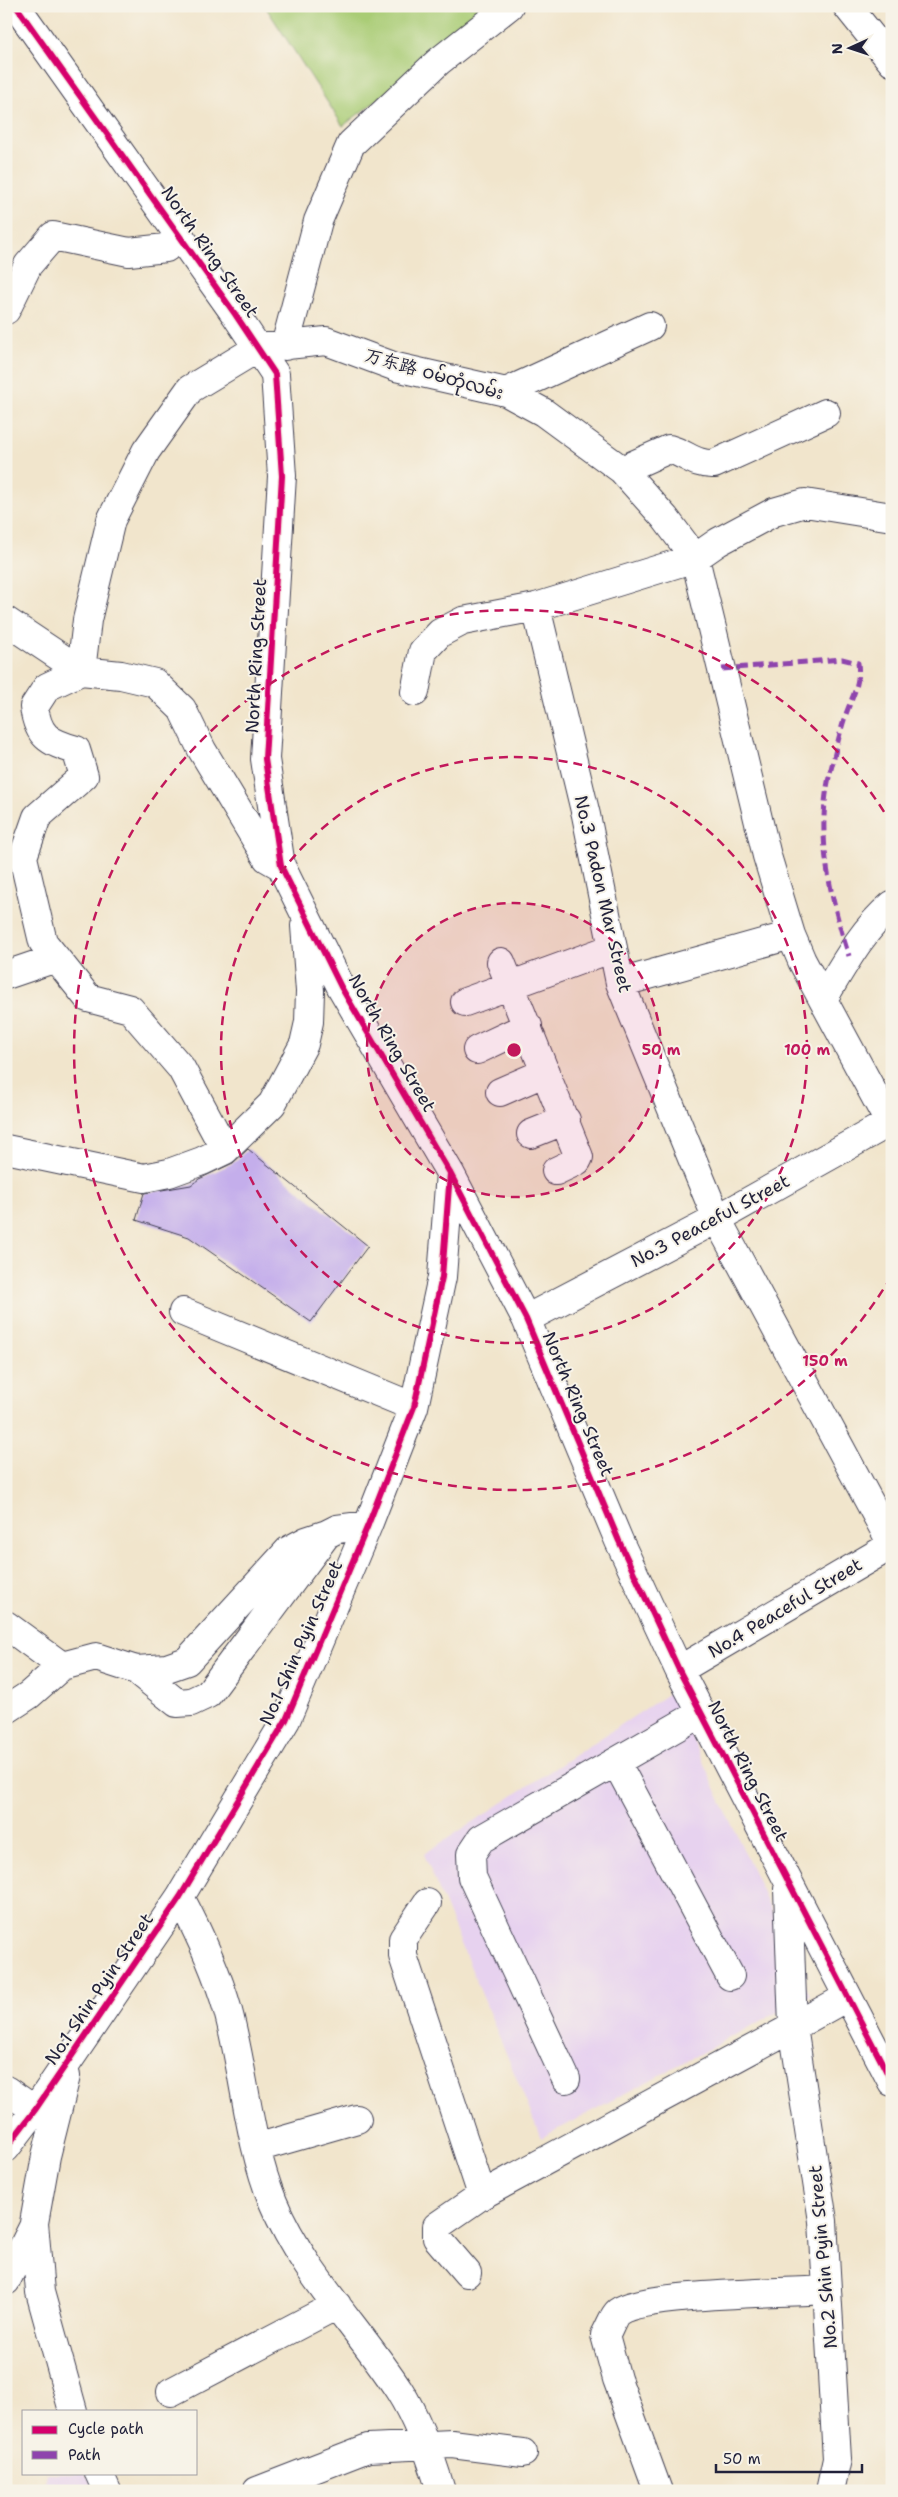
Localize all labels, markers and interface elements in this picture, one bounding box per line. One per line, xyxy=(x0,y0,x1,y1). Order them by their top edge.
north arrow xyxy=(826,22,876,72)
text: N xyxy=(828,43,846,55)
street label: North Ring Street xyxy=(156,182,264,323)
street label: 万东路 ဝမ်တုံလမ်း xyxy=(361,342,506,408)
street label: North Ring Street xyxy=(240,578,272,734)
street label: No.3 Padon Mar Street xyxy=(569,793,637,995)
street label: North Ring Street xyxy=(343,970,441,1116)
text: 50 m xyxy=(642,1040,681,1060)
text: 100 m xyxy=(784,1040,830,1060)
centre of rings xyxy=(505,1041,523,1059)
street label: No.3 Peaceful Street xyxy=(626,1169,794,1273)
street label: North Ring Street xyxy=(537,1328,619,1480)
text: 150 m xyxy=(802,1351,848,1371)
street label: No.4 Peaceful Street xyxy=(703,1552,867,1664)
street label: No.1 Shin Pyin Street xyxy=(254,1557,348,1729)
street label: North Ring Street xyxy=(702,1696,794,1846)
street label: No.1 Shin Pyin Street xyxy=(39,1908,159,2070)
street label: No.2 Shin Pyin Street xyxy=(803,2164,843,2350)
legend xyxy=(22,2410,198,2474)
text: Cycle path xyxy=(68,2419,144,2439)
scale bar xyxy=(716,2442,862,2474)
text: Path xyxy=(68,2445,101,2465)
text: 50 m xyxy=(723,2449,761,2469)

